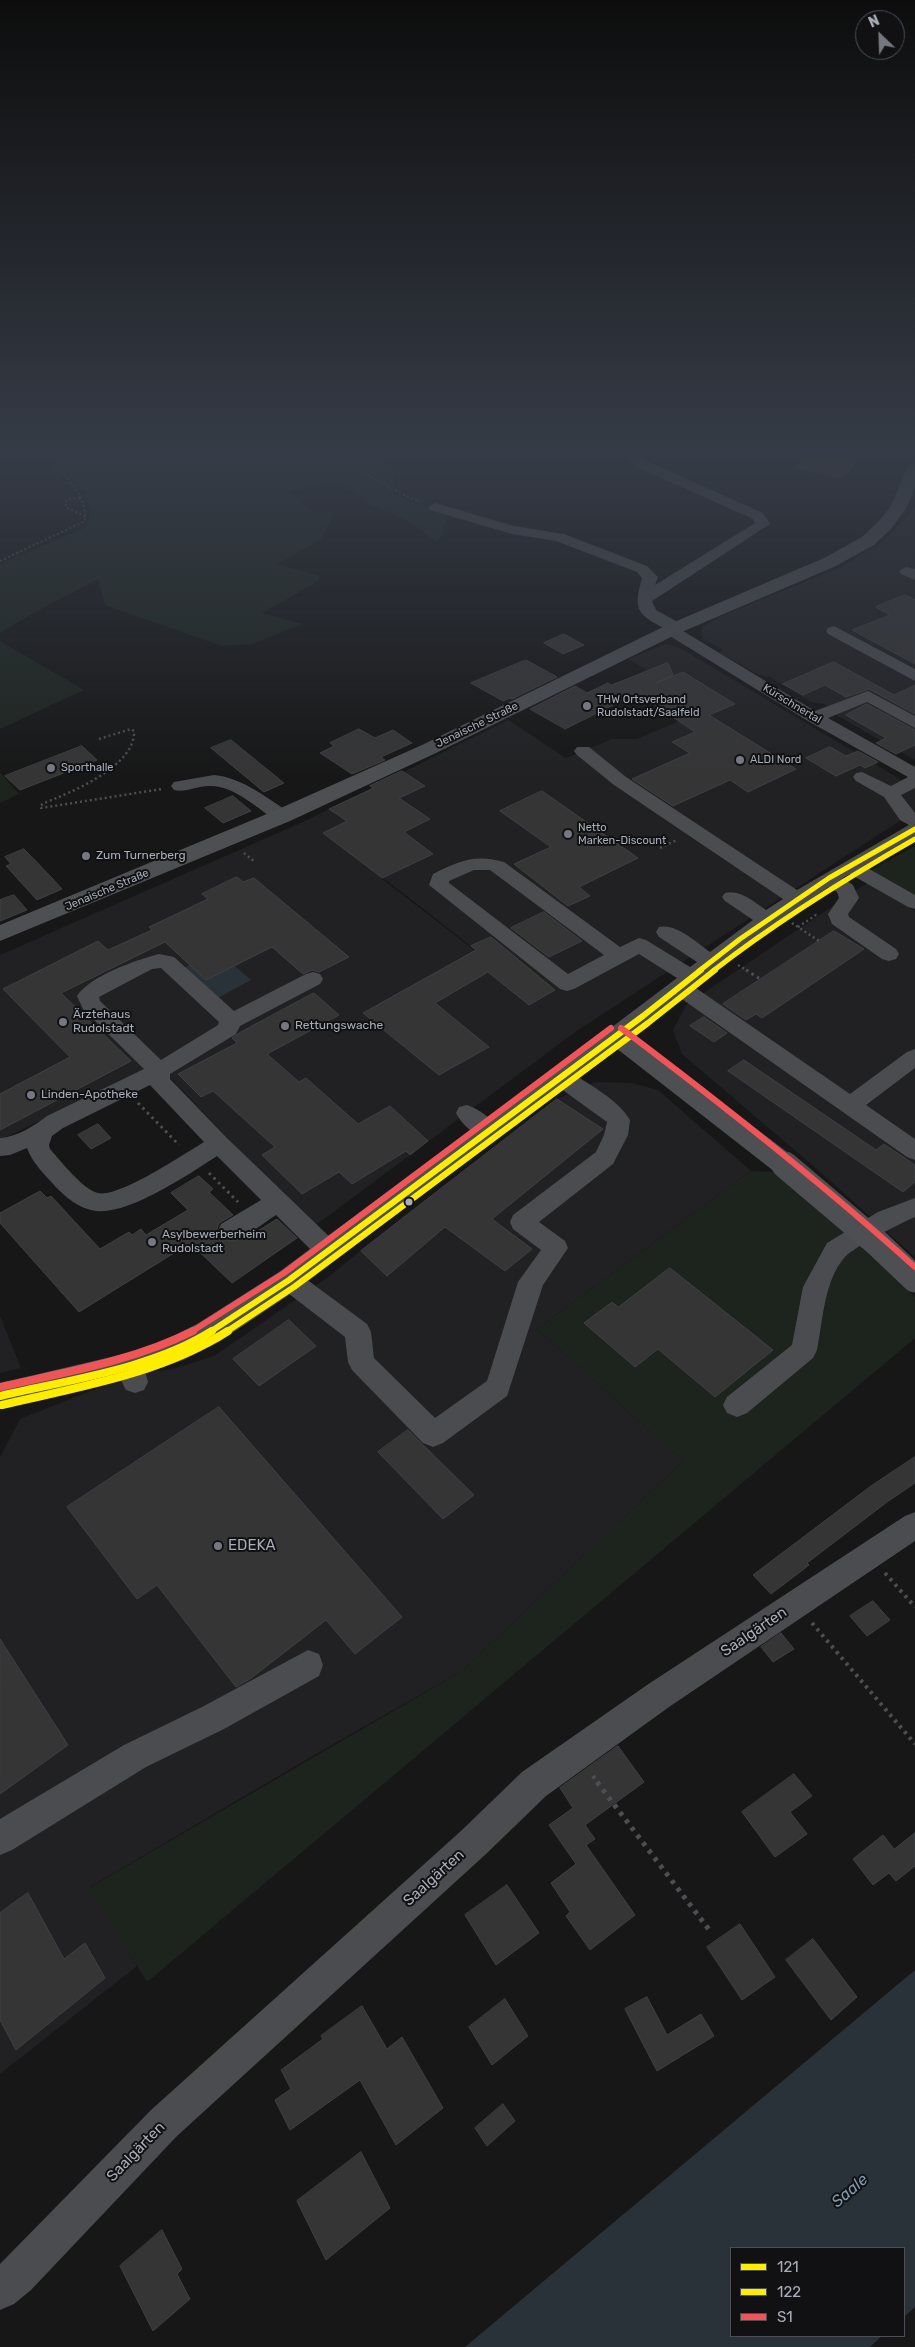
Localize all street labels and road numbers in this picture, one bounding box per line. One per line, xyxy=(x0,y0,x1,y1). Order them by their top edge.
street label: Kürschnertal xyxy=(760,681,824,727)
street label: Jenaische Straße xyxy=(434,699,520,751)
street label: Jenaische Straße xyxy=(63,866,151,914)
street label: Saalgärten xyxy=(718,1603,790,1661)
street label: Saalgärten xyxy=(400,1846,468,1910)
street label: Saalgärten xyxy=(103,2118,169,2186)

